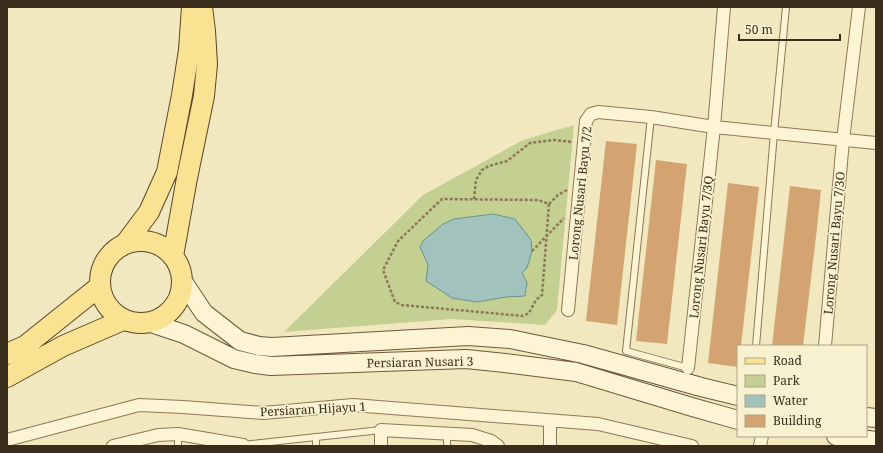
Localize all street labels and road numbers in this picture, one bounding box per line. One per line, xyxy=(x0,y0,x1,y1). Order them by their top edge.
street label: Lorong Nusari Bayu 7/2 xyxy=(565,125,595,261)
street label: Lorong Nusari Bayu 7/3O xyxy=(819,171,849,315)
street label: Lorong Nusari Bayu 7/3Q xyxy=(685,175,717,319)
street label: Persiaran Nusari 3 xyxy=(367,353,474,371)
street label: Persiaran Hijayu 1 xyxy=(260,398,366,420)

